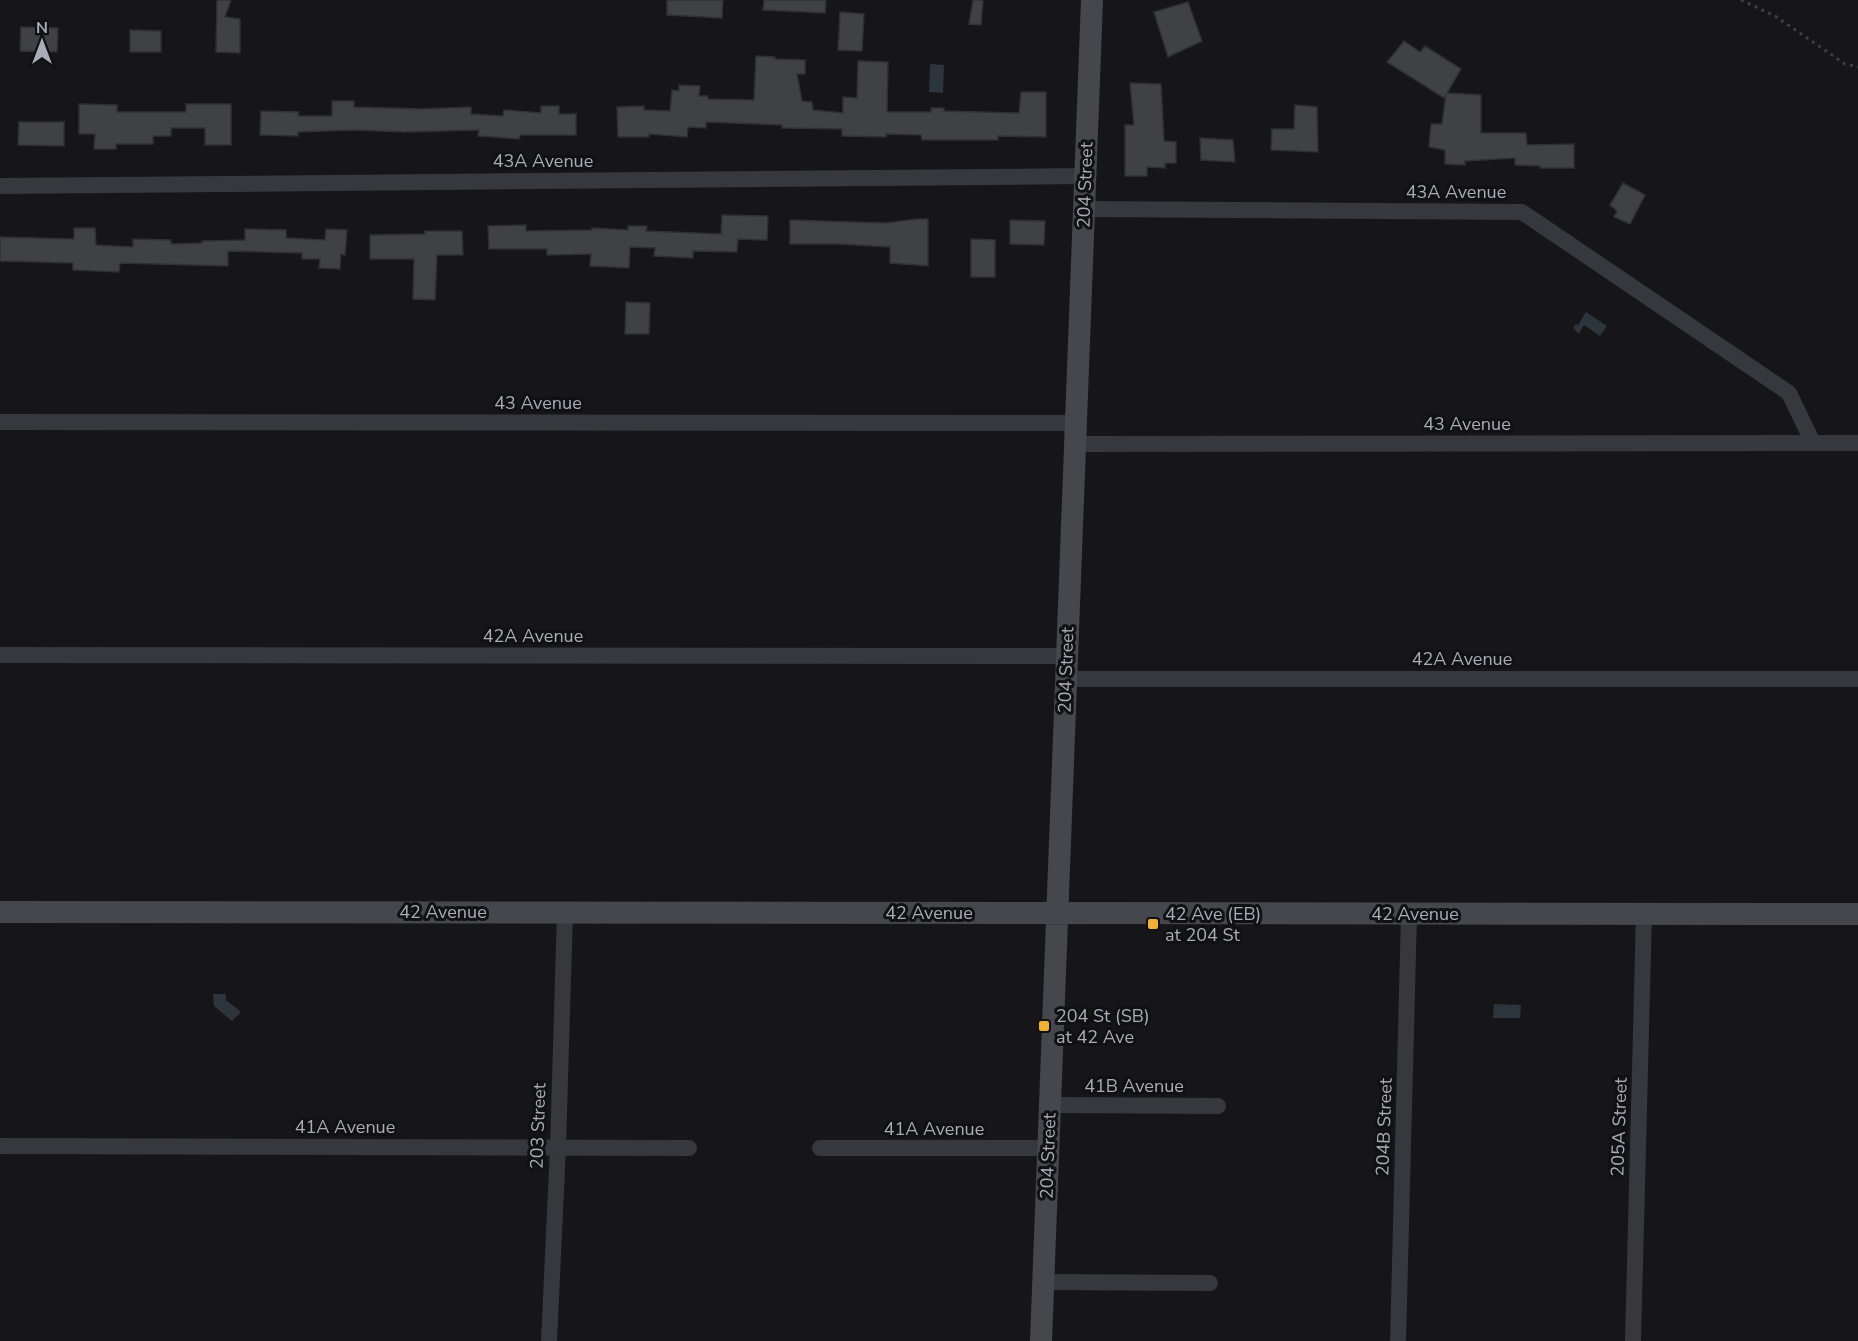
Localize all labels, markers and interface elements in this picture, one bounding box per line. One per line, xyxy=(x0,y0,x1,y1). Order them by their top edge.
north arrow xyxy=(12,12,72,72)
text: N xyxy=(36,17,48,39)
street label: 204 Street xyxy=(1072,141,1099,228)
street label: 43A Avenue xyxy=(493,149,593,173)
street label: 43A Avenue xyxy=(1406,180,1506,204)
street label: 43 Avenue xyxy=(494,391,582,415)
street label: 43 Avenue xyxy=(1423,412,1511,436)
street label: 42A Avenue xyxy=(483,624,583,648)
street label: 204 Street xyxy=(1053,626,1080,713)
street label: 42A Avenue xyxy=(1412,647,1512,671)
street label: 42 Avenue xyxy=(399,900,487,924)
street label: 42 Avenue xyxy=(885,901,973,925)
place label: 42 Ave (EB) at 204 St xyxy=(1165,902,1261,947)
street label: 42 Avenue xyxy=(1371,902,1459,926)
marker: 42 Ave (EB) at 204 St xyxy=(1146,917,1160,931)
place label: 204 St (SB) at 42 Ave xyxy=(1056,1004,1150,1049)
marker: 204 St (SB) at 42 Ave xyxy=(1037,1019,1051,1033)
street label: 41B Avenue xyxy=(1084,1074,1184,1098)
street label: 205A Street xyxy=(1605,1076,1633,1177)
street label: 204B Street xyxy=(1370,1077,1398,1177)
street label: 203 Street xyxy=(525,1082,552,1169)
street label: 204 Street xyxy=(1035,1112,1062,1199)
street label: 41A Avenue xyxy=(295,1115,395,1139)
street label: 41A Avenue xyxy=(884,1117,984,1141)

